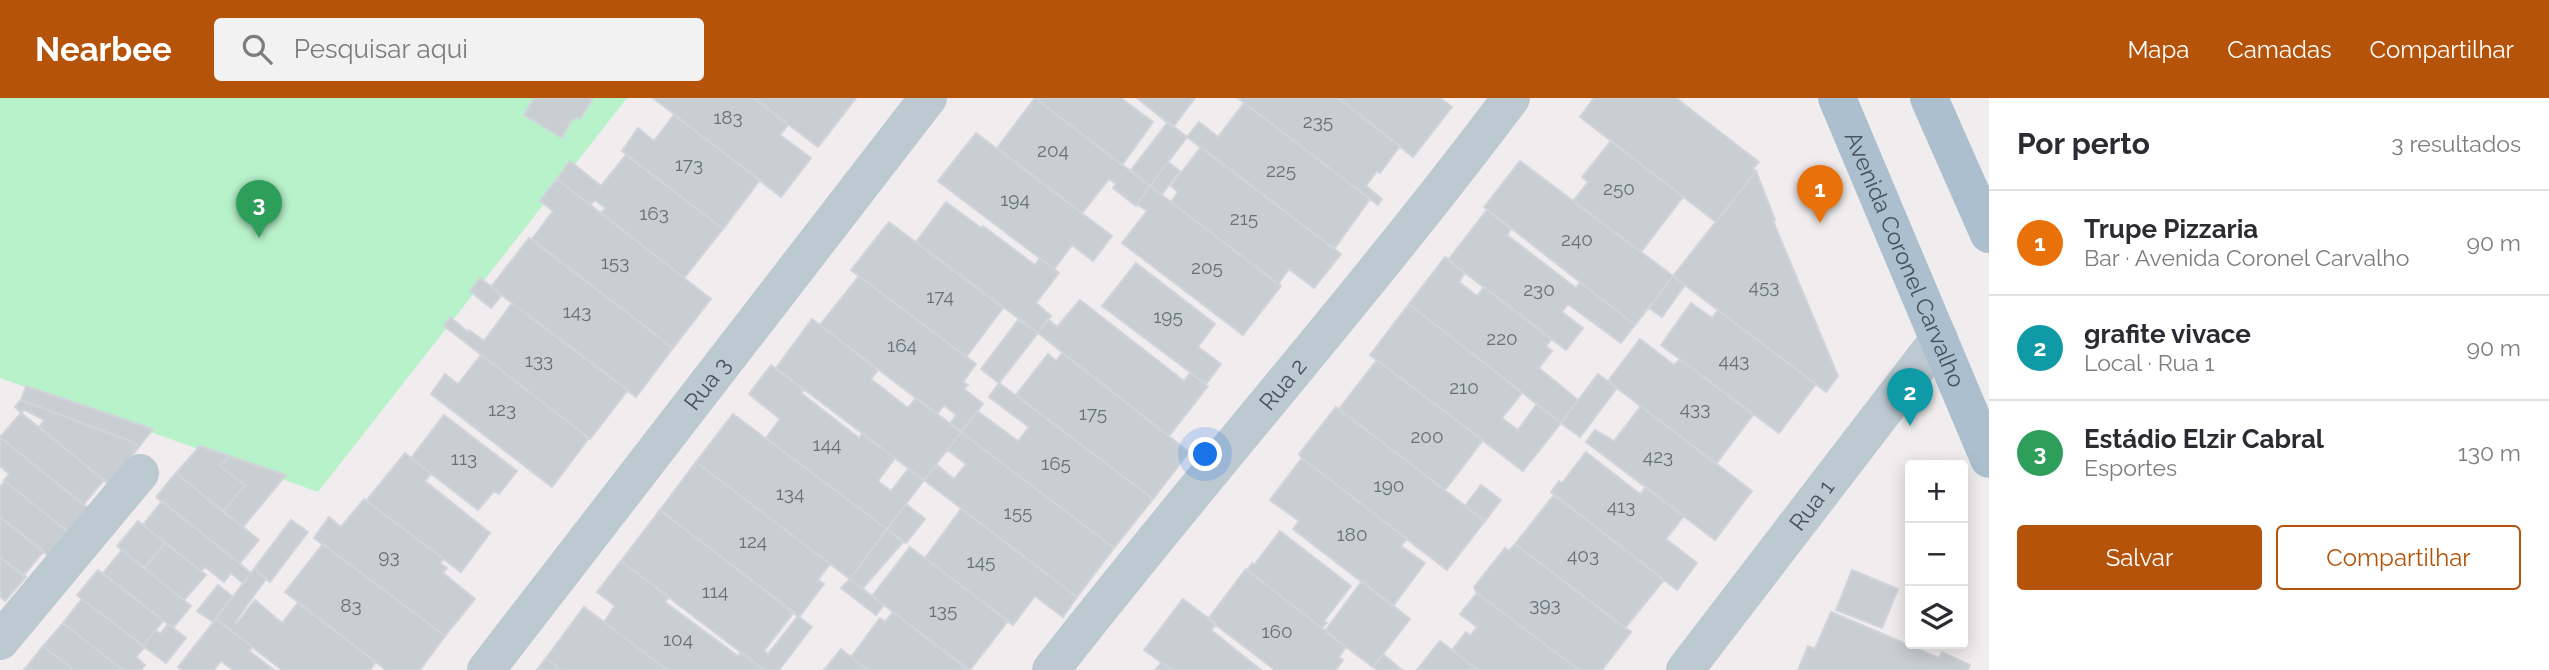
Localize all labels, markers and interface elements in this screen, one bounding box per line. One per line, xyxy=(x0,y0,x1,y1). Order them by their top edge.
search box xyxy=(214,18,704,81)
text: Nearbee xyxy=(35,30,172,69)
icon: search xyxy=(238,30,276,68)
text: Pesquisar aqui xyxy=(294,34,468,64)
text: Mapa xyxy=(2127,35,2189,64)
text: Camadas xyxy=(2227,35,2332,64)
text: Compartilhar xyxy=(2370,35,2514,64)
house number: 183 xyxy=(713,106,743,128)
house number: 235 xyxy=(1303,110,1333,132)
text: Por perto xyxy=(2017,126,2150,161)
street label: Avenida Coronel Carvalho xyxy=(1840,127,1971,391)
text: 3 resultados xyxy=(2391,130,2521,157)
house number: 204 xyxy=(1037,139,1069,161)
house number: 173 xyxy=(675,153,703,175)
house number: 225 xyxy=(1266,159,1296,181)
pin: 1 xyxy=(1797,165,1843,223)
house number: 250 xyxy=(1603,177,1635,199)
pin: 3 xyxy=(236,180,282,238)
house number: 194 xyxy=(1000,188,1030,210)
house number: 163 xyxy=(639,202,669,224)
house number: 215 xyxy=(1230,207,1258,229)
text: Trupe Pizzaria xyxy=(2084,214,2258,244)
house number: 240 xyxy=(1561,228,1593,250)
text: 1 xyxy=(2034,229,2046,256)
text: 90 m xyxy=(2466,229,2521,256)
text: Bar · Avenida Coronel Carvalho xyxy=(2084,244,2409,271)
house number: 153 xyxy=(601,251,629,273)
house number: 205 xyxy=(1191,256,1223,278)
house number: 453 xyxy=(1749,275,1779,297)
house number: 230 xyxy=(1523,278,1555,300)
house number: 174 xyxy=(926,285,954,307)
house number: 143 xyxy=(563,300,591,322)
house number: 195 xyxy=(1153,305,1183,327)
text: grafite vivace xyxy=(2084,319,2251,349)
house number: 220 xyxy=(1486,327,1518,349)
house number: 164 xyxy=(887,334,917,356)
text: 2 xyxy=(2034,334,2046,361)
text: 90 m xyxy=(2466,334,2521,361)
house number: 133 xyxy=(525,349,553,371)
house number: 443 xyxy=(1719,349,1749,371)
text: Local · Rua 1 xyxy=(2084,349,2214,376)
street label: Rua 3 xyxy=(678,352,736,415)
street label: Rua 2 xyxy=(1253,353,1312,415)
pin: 2 xyxy=(1887,368,1933,426)
house number: 210 xyxy=(1449,376,1479,398)
house number: 433 xyxy=(1680,397,1710,419)
house number: 123 xyxy=(488,398,516,420)
house number: 175 xyxy=(1079,402,1107,424)
text: Estádio Elzir Cabral xyxy=(2084,424,2324,454)
house number: 200 xyxy=(1410,425,1444,447)
house number: 144 xyxy=(813,433,841,455)
your location xyxy=(1188,437,1222,471)
text: 3 xyxy=(2034,439,2046,466)
text: 130 m xyxy=(2458,439,2521,466)
house number: 423 xyxy=(1643,445,1673,467)
house number: 113 xyxy=(451,447,477,469)
house number: 165 xyxy=(1041,452,1071,474)
text: Esportes xyxy=(2084,454,2177,481)
map controls xyxy=(1905,460,1968,649)
button: + xyxy=(1905,460,1968,523)
house number: 190 xyxy=(1374,474,1404,496)
street label: Rua 1 xyxy=(1783,474,1839,535)
house number: 134 xyxy=(776,482,804,504)
house number: 413 xyxy=(1607,495,1635,517)
house number: 155 xyxy=(1004,501,1032,523)
house number: 180 xyxy=(1336,523,1368,545)
button: − xyxy=(1905,523,1968,586)
button: Salvar xyxy=(2017,525,2262,590)
button: Compartilhar xyxy=(2276,525,2521,590)
house number: 124 xyxy=(739,530,767,552)
house number: 403 xyxy=(1567,544,1599,566)
house number: 93 xyxy=(378,545,400,567)
house number: 145 xyxy=(967,550,995,572)
house number: 114 xyxy=(702,580,728,602)
button: layers xyxy=(1905,586,1968,649)
house number: 393 xyxy=(1529,593,1561,615)
house number: 83 xyxy=(340,594,362,616)
house number: 135 xyxy=(929,599,957,621)
house number: 160 xyxy=(1261,620,1293,642)
house number: 104 xyxy=(663,628,693,650)

